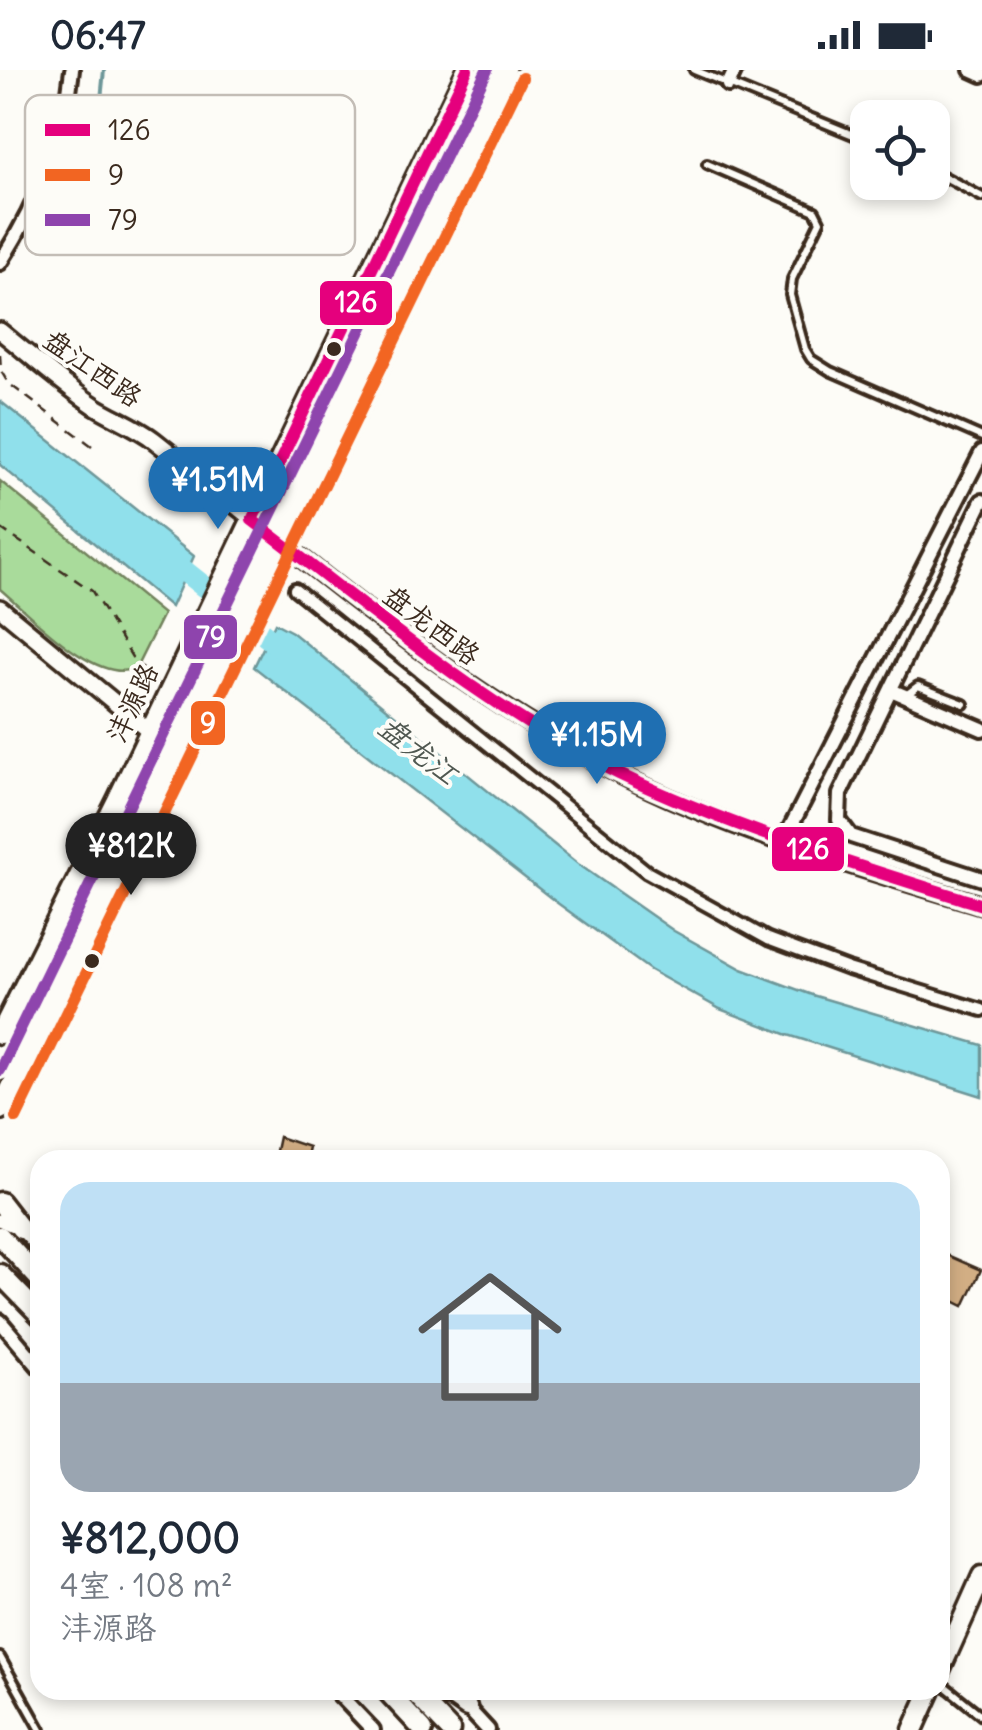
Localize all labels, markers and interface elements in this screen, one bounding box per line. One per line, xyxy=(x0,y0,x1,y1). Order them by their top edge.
text: 06:47 xyxy=(50,12,146,59)
legend xyxy=(25,95,355,255)
map controls xyxy=(850,100,950,200)
button: locate xyxy=(850,100,950,200)
text: 126 xyxy=(108,112,151,148)
text: 9 xyxy=(108,157,124,193)
text: 79 xyxy=(108,202,138,238)
line badge: 126 xyxy=(318,279,394,327)
text: 126 xyxy=(335,284,377,320)
street label: 盘江西路 xyxy=(37,321,149,415)
unlabelled marker xyxy=(324,339,344,359)
pin: ¥1.51M xyxy=(137,447,299,532)
text: ¥1.51M xyxy=(170,459,266,500)
street label: 盘龙西路 xyxy=(376,577,488,673)
line badge: 79 xyxy=(182,613,239,661)
text: 79 xyxy=(196,619,226,655)
street label: 沣源路 xyxy=(98,657,166,749)
line badge: 9 xyxy=(189,699,227,747)
pin: ¥1.15M xyxy=(516,702,678,787)
text: 9 xyxy=(200,705,216,741)
water label: 盘龙江 xyxy=(372,707,468,794)
text: ¥1.15M xyxy=(550,714,644,755)
pin: ¥812K xyxy=(61,813,201,898)
text: ¥812K xyxy=(87,825,175,866)
line badge: 126 xyxy=(770,825,846,873)
text: 126 xyxy=(787,831,829,867)
unlabelled marker xyxy=(82,951,102,971)
icon: home xyxy=(400,1247,580,1427)
text: ¥812,000 xyxy=(60,1512,240,1564)
text: 4室 · 108 m² xyxy=(60,1565,233,1606)
text: 沣源路 xyxy=(60,1607,156,1648)

